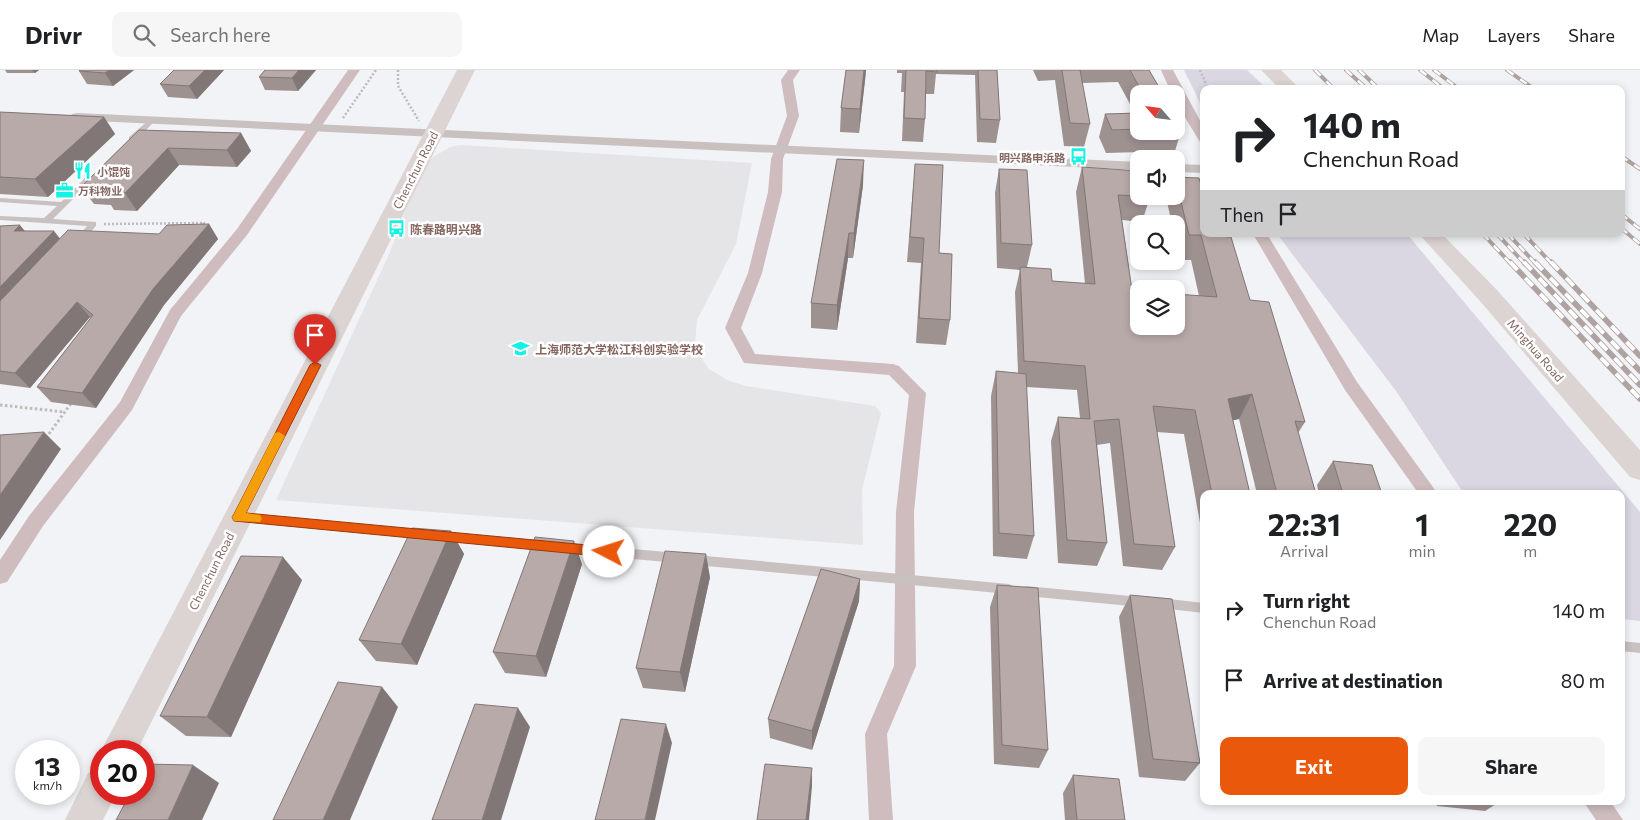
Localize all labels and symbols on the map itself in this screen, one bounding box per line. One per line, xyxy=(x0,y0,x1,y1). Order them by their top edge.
north arrow xyxy=(1130,85,1185,140)
street label: Chenchun Road xyxy=(389,129,441,211)
bus stop icon: 明兴路申浜路 xyxy=(1069,147,1089,167)
place label: 明兴路申浜路 xyxy=(999,151,1066,164)
restaurant icon: 小馄饨 xyxy=(73,161,93,181)
place label: 小馄饨 xyxy=(97,165,130,178)
office icon: 万科物业 xyxy=(54,180,74,200)
place label: 万科物业 xyxy=(78,184,122,197)
bus stop icon: 陈春路明兴路 xyxy=(386,219,406,239)
place label: 陈春路明兴路 xyxy=(410,222,482,236)
pin xyxy=(294,314,336,365)
street label: Minghua Road xyxy=(1505,316,1567,384)
school or university icon: 上海师范大学松江科创实验学校 xyxy=(511,339,531,359)
place label: 上海师范大学松江科创实验学校 xyxy=(535,342,703,356)
position arrow xyxy=(582,525,634,577)
street label: Chenchun Road xyxy=(185,530,237,612)
speed limit sign: 20 xyxy=(90,740,155,805)

